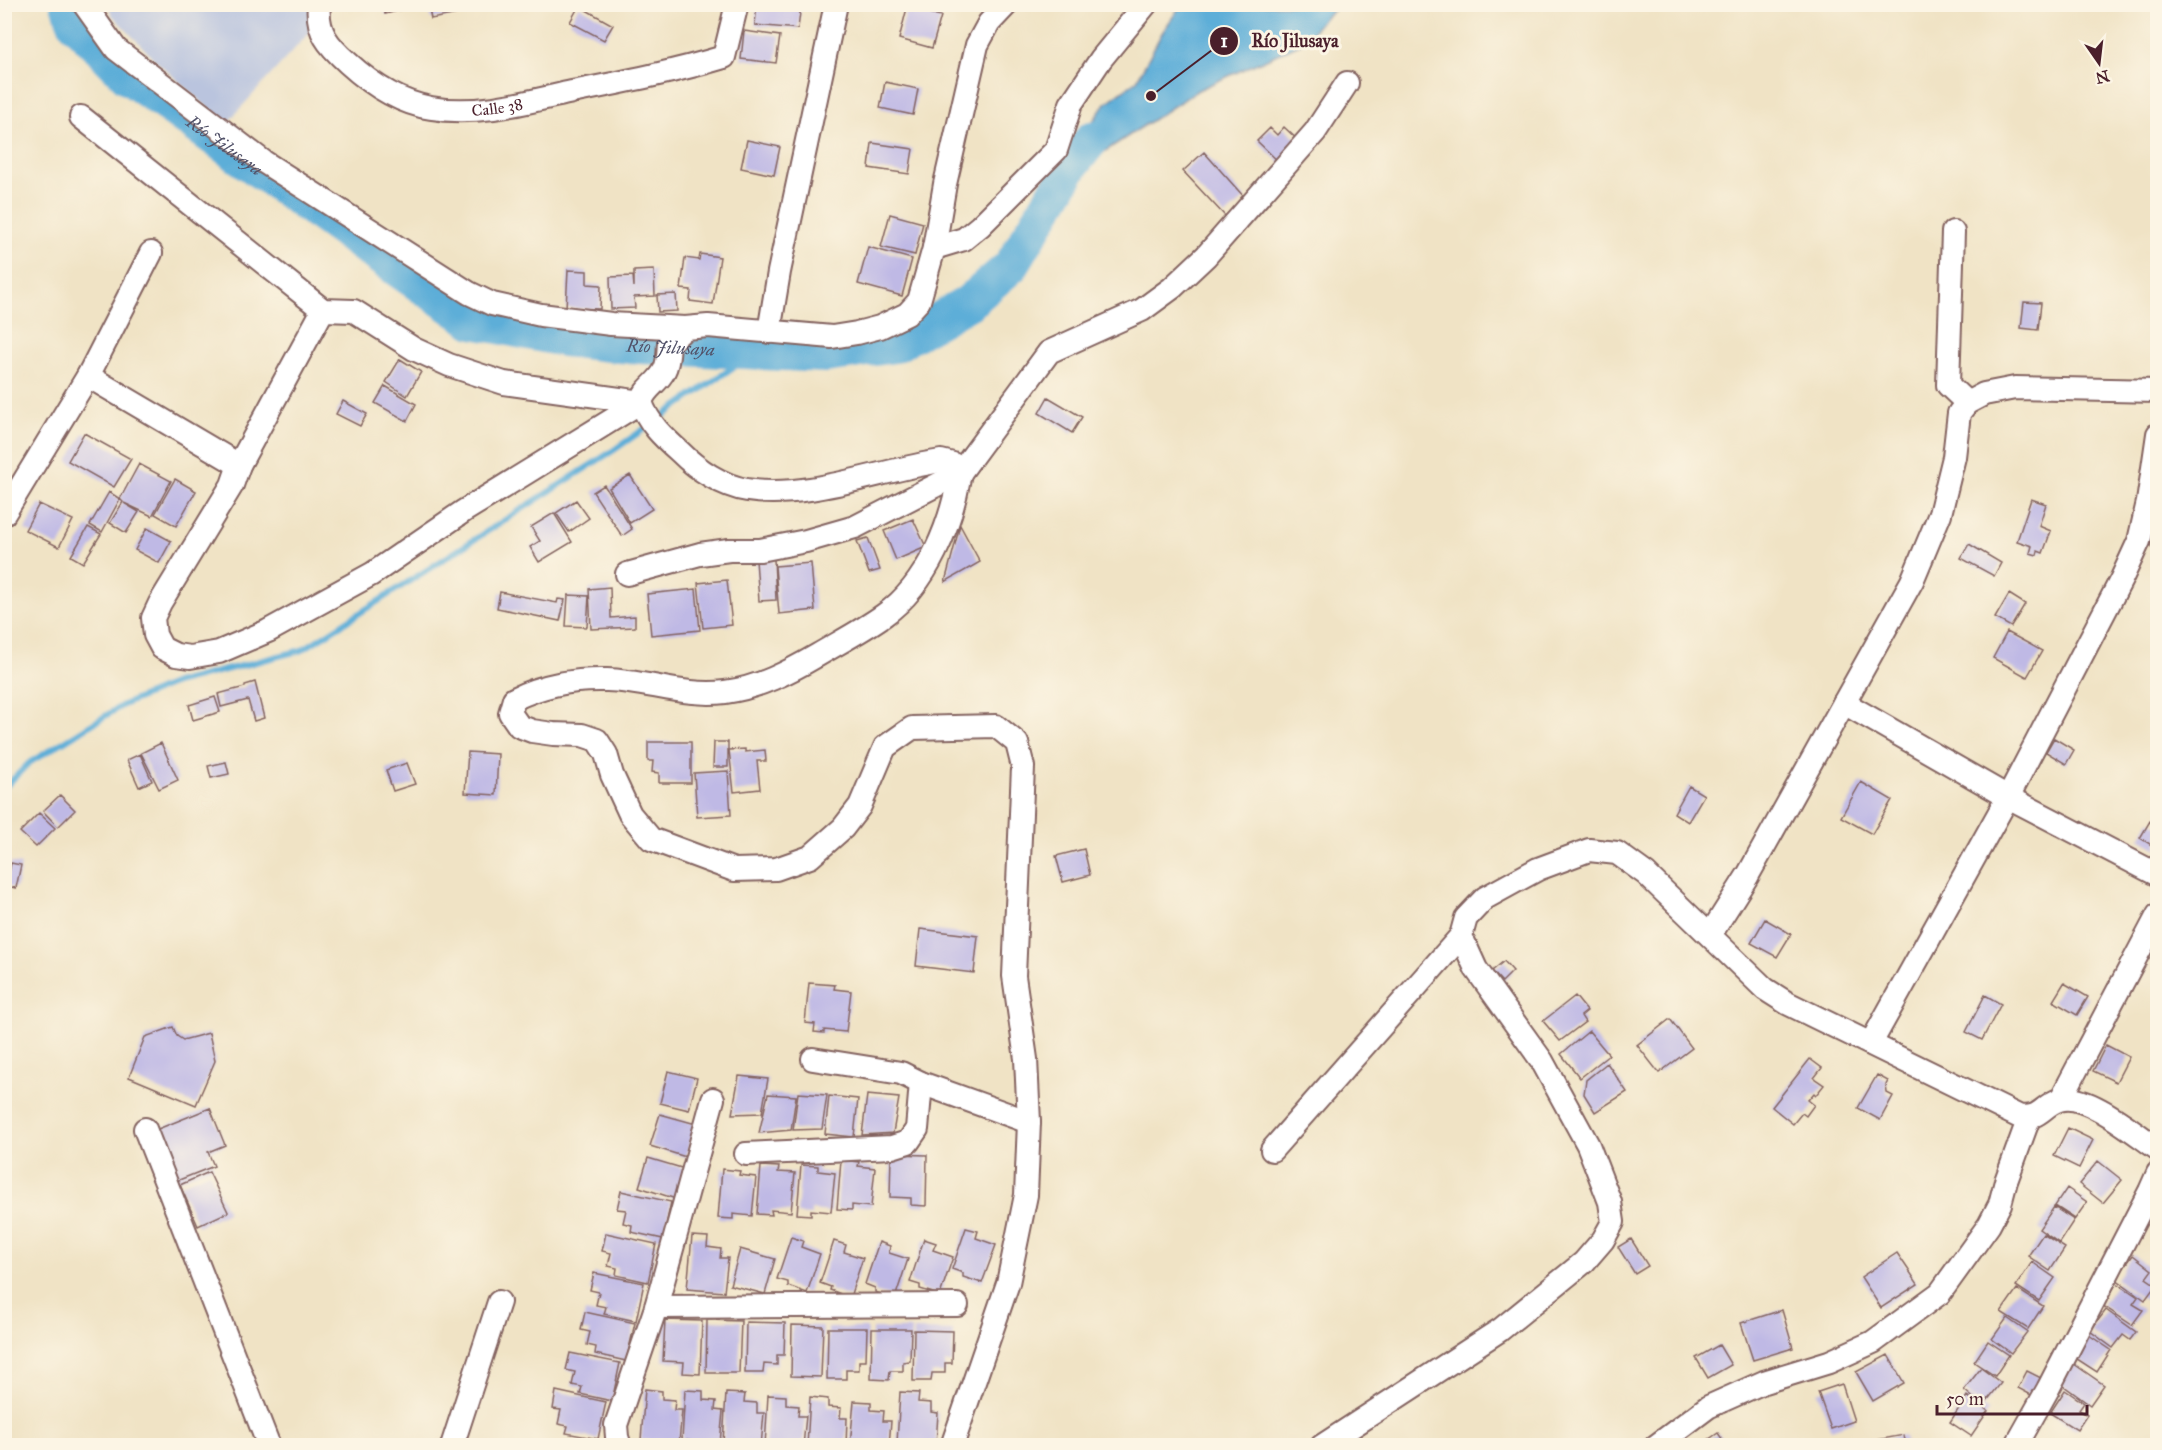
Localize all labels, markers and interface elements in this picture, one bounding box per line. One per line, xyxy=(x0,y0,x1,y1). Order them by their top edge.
callout: Río Jilusaya xyxy=(1209,23,1350,59)
text: 1 xyxy=(1220,30,1228,52)
text: Río Jilusaya xyxy=(1251,30,1339,53)
north arrow xyxy=(2069,33,2129,93)
text: N xyxy=(2093,66,2111,88)
street label: Calle 38 xyxy=(471,94,524,120)
water label: Río Jilusaya xyxy=(181,110,267,181)
water label: Río Jilusaya xyxy=(625,334,716,361)
scale bar xyxy=(1937,1378,2087,1416)
text: 50 m xyxy=(1946,1388,1984,1410)

